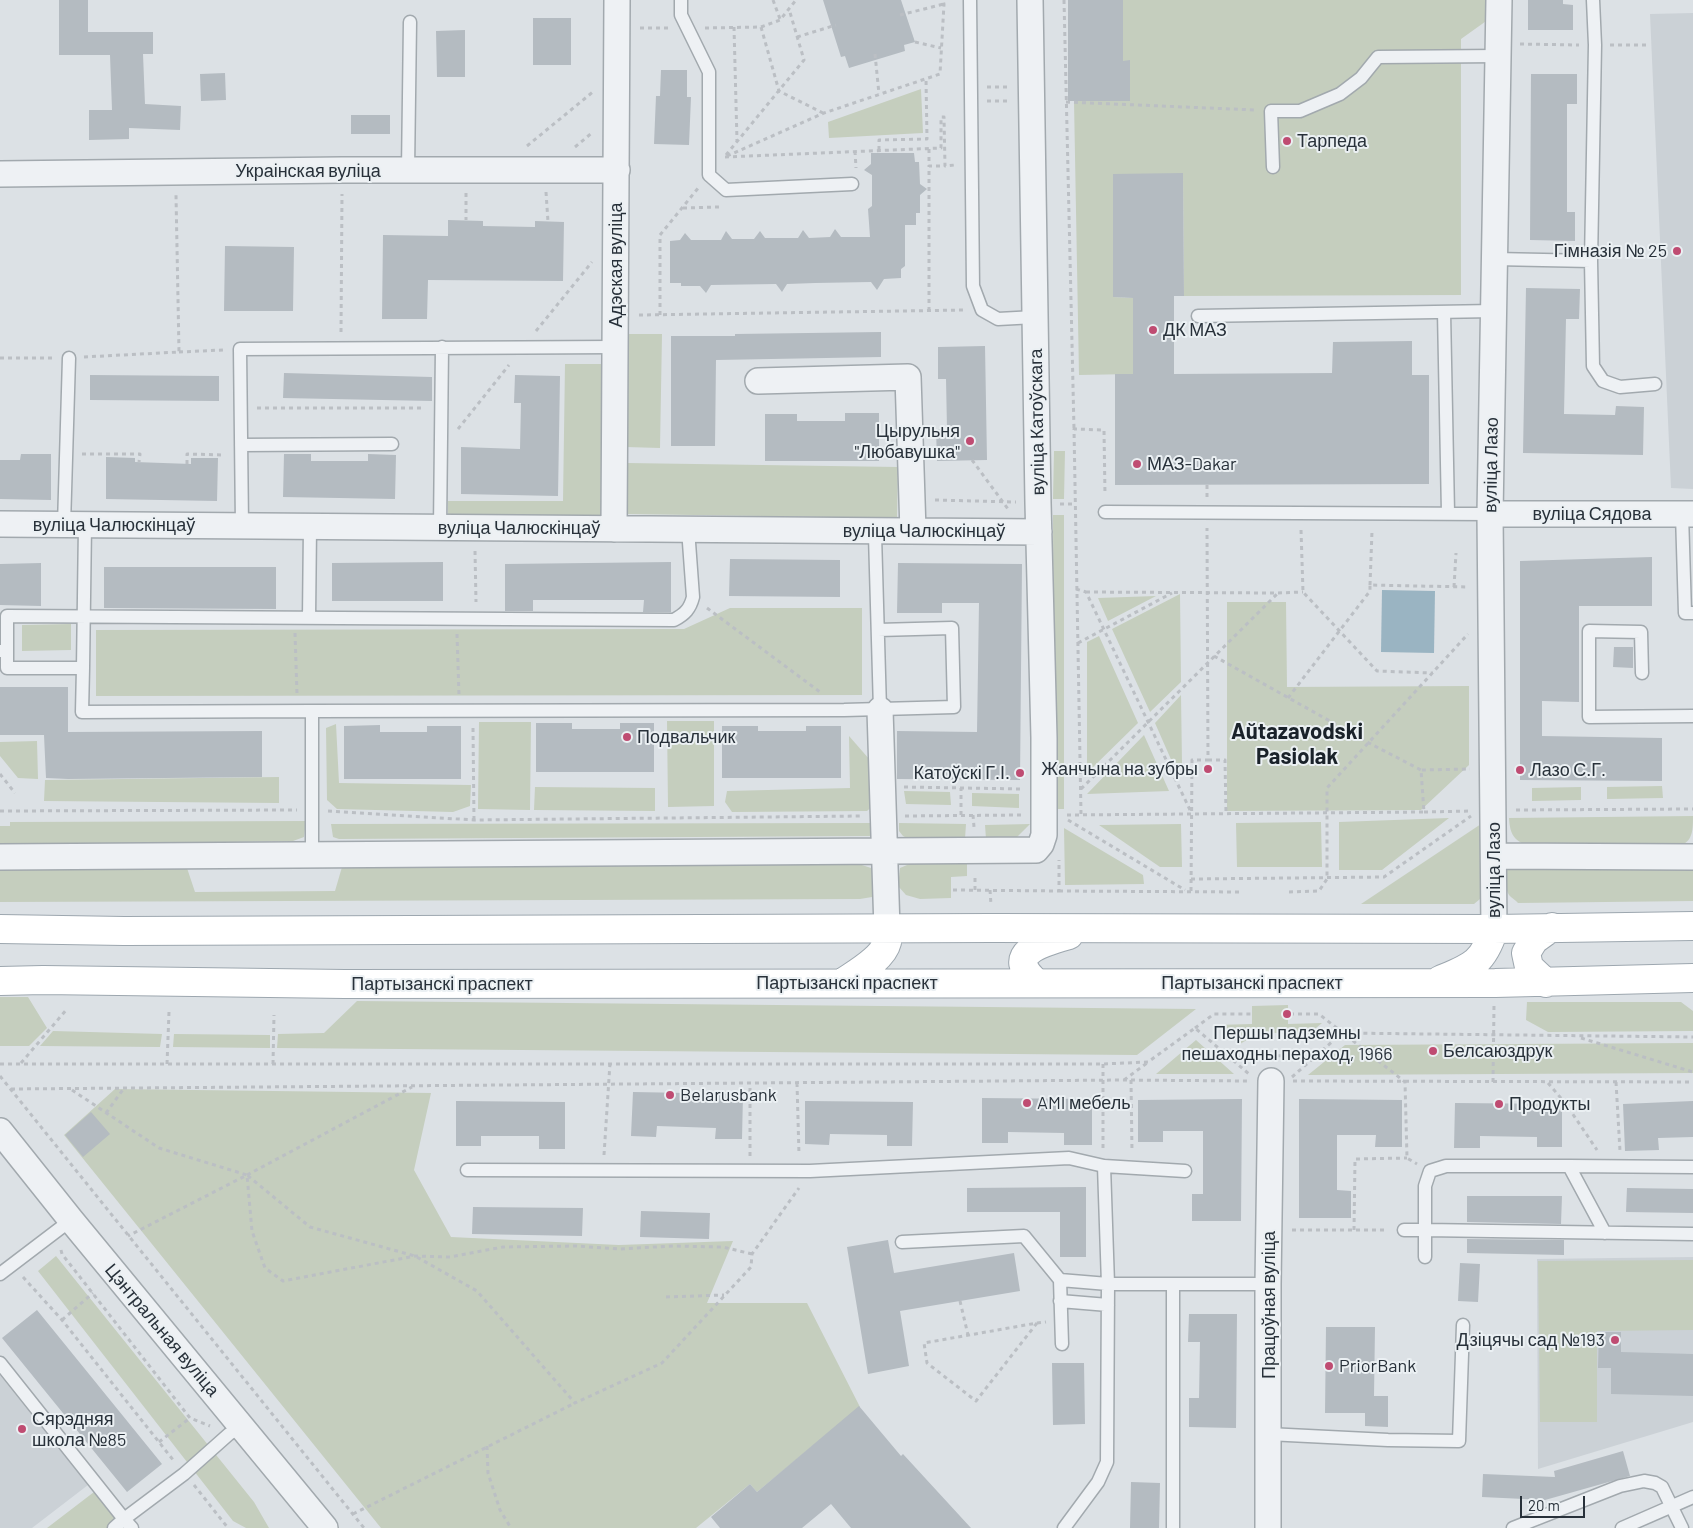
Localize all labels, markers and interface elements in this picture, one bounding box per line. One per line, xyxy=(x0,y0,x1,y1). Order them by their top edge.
place label: Тарпеда xyxy=(1297,130,1367,152)
marker: Тарпеда xyxy=(1281,135,1293,147)
street label: Украінская вуліца xyxy=(235,160,381,182)
street label: Адэская вуліца xyxy=(605,202,627,328)
place label: Гімназія № 25 xyxy=(1554,240,1667,262)
marker: Гімназія № 25 xyxy=(1671,245,1683,257)
place label: ДК МАЗ xyxy=(1163,319,1227,341)
marker: ДК МАЗ xyxy=(1147,324,1159,336)
street label: вуліца Катоўскага xyxy=(1025,348,1049,496)
street label: вуліца Лазо xyxy=(1479,417,1503,513)
place label: Цырульня "Любавушка" xyxy=(854,420,960,462)
marker: Цырульня "Любавушка" xyxy=(964,435,976,447)
place label: МАЗ-Dakar xyxy=(1147,453,1237,475)
marker: МАЗ-Dakar xyxy=(1131,458,1143,470)
street label: вуліца Сядова xyxy=(1533,503,1651,525)
street label: вуліца Чалюскінцаў xyxy=(33,514,195,536)
street label: вуліца Чалюскінцаў xyxy=(438,517,600,539)
street label: вуліца Чалюскінцаў xyxy=(843,520,1005,542)
district label: Aŭtazavodski Pasiolak xyxy=(1231,719,1363,770)
place label: Подвальчик xyxy=(637,726,735,748)
marker: Подвальчик xyxy=(621,731,633,743)
place label: Жанчына на зубры xyxy=(1041,758,1198,780)
place label: Лазо С.Г. xyxy=(1530,759,1606,781)
place label: Катоўскі Г.І. xyxy=(914,762,1010,784)
marker: Жанчына на зубры xyxy=(1202,763,1214,775)
marker: Лазо С.Г. xyxy=(1514,764,1526,776)
marker: Катоўскі Г.І. xyxy=(1014,767,1026,779)
street label: вуліца Лазо xyxy=(1483,822,1505,918)
street label: Партызанскі праспект xyxy=(756,972,938,994)
street label: Партызанскі праспект xyxy=(1161,972,1343,994)
street label: Партызанскі праспект xyxy=(351,973,533,995)
marker: Першы падземны пешаходны пераход, 1966 xyxy=(1281,1008,1293,1020)
place label: Першы падземны пешаходны пераход, 1966 xyxy=(1182,1022,1392,1064)
place label: Белсаюздрук xyxy=(1443,1040,1552,1062)
marker: Белсаюздрук xyxy=(1427,1045,1439,1057)
place label: Belarusbank xyxy=(680,1084,777,1106)
marker: Belarusbank xyxy=(664,1089,676,1101)
place label: AMI мебель xyxy=(1037,1092,1131,1114)
place label: Продукты xyxy=(1509,1093,1590,1115)
marker: AMI мебель xyxy=(1021,1097,1033,1109)
marker: Продукты xyxy=(1493,1098,1505,1110)
street label: Працоўная вуліца xyxy=(1258,1231,1280,1379)
street label: Цэнтральная вуліца xyxy=(100,1259,224,1401)
place label: Дзіцячы сад №193 xyxy=(1457,1329,1605,1351)
marker: Дзіцячы сад №193 xyxy=(1609,1334,1621,1346)
place label: PriorBank xyxy=(1339,1355,1416,1377)
marker: PriorBank xyxy=(1323,1360,1335,1372)
place label: Сярэдняя школа №85 xyxy=(32,1408,126,1450)
marker: Сярэдняя школа №85 xyxy=(16,1423,28,1435)
scale bar xyxy=(1523,1486,1588,1518)
text: 20 m xyxy=(1528,1496,1560,1514)

